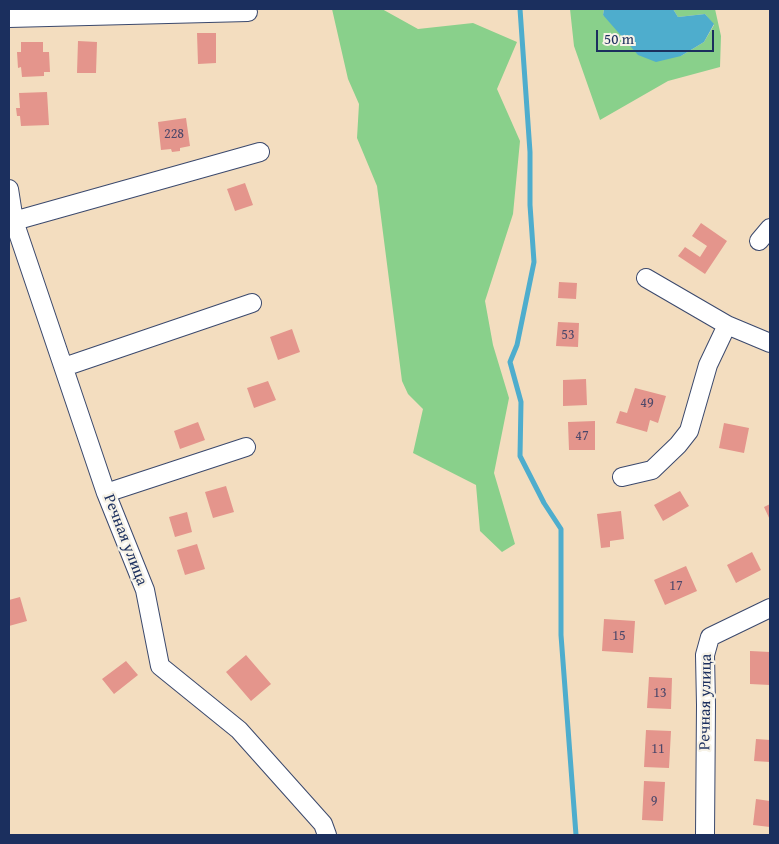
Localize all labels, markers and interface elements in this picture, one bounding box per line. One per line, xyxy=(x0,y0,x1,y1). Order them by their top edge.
scale bar xyxy=(599,20,716,52)
text: 50 m xyxy=(604,28,634,49)
house number: 228 xyxy=(164,126,184,142)
house number: 53 xyxy=(561,327,575,343)
house number: 49 xyxy=(640,395,654,411)
house number: 47 xyxy=(575,428,589,444)
street label: Речная улица xyxy=(99,492,151,588)
house number: 17 xyxy=(669,578,683,594)
house number: 15 xyxy=(612,628,626,644)
street label: Речная улица xyxy=(696,654,716,750)
house number: 13 xyxy=(653,685,667,701)
house number: 11 xyxy=(651,741,665,757)
house number: 9 xyxy=(651,793,657,809)

